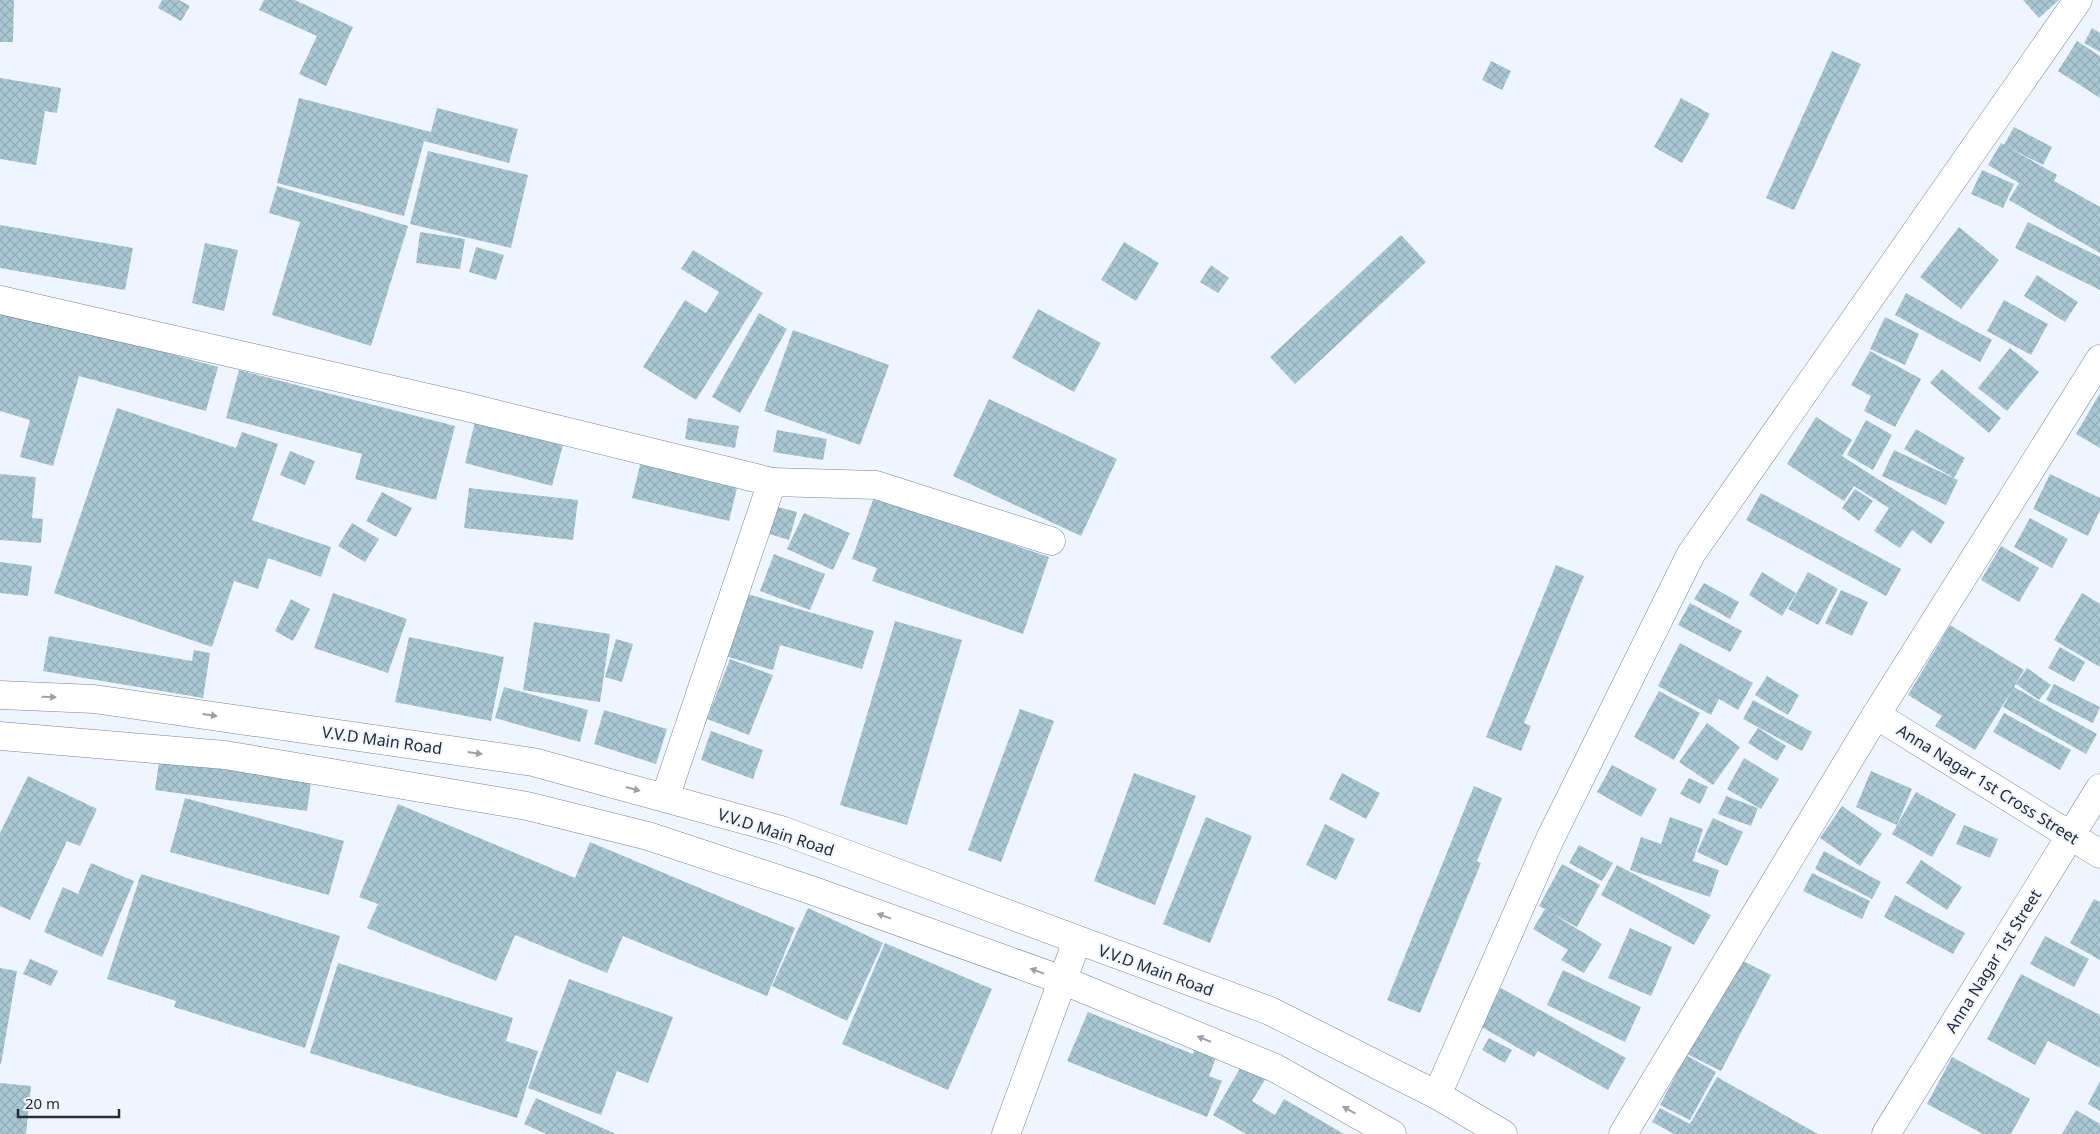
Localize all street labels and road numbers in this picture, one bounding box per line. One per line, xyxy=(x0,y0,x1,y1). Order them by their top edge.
street label: Anna Nagar 1st Cross Street xyxy=(1893,719,2083,849)
street label: V.V.D Main Road xyxy=(320,721,444,759)
street label: V.V.D Main Road xyxy=(715,803,837,861)
street label: Anna Nagar 1st Street xyxy=(1940,885,2046,1037)
street label: V.V.D Main Road xyxy=(1095,939,1217,1001)

